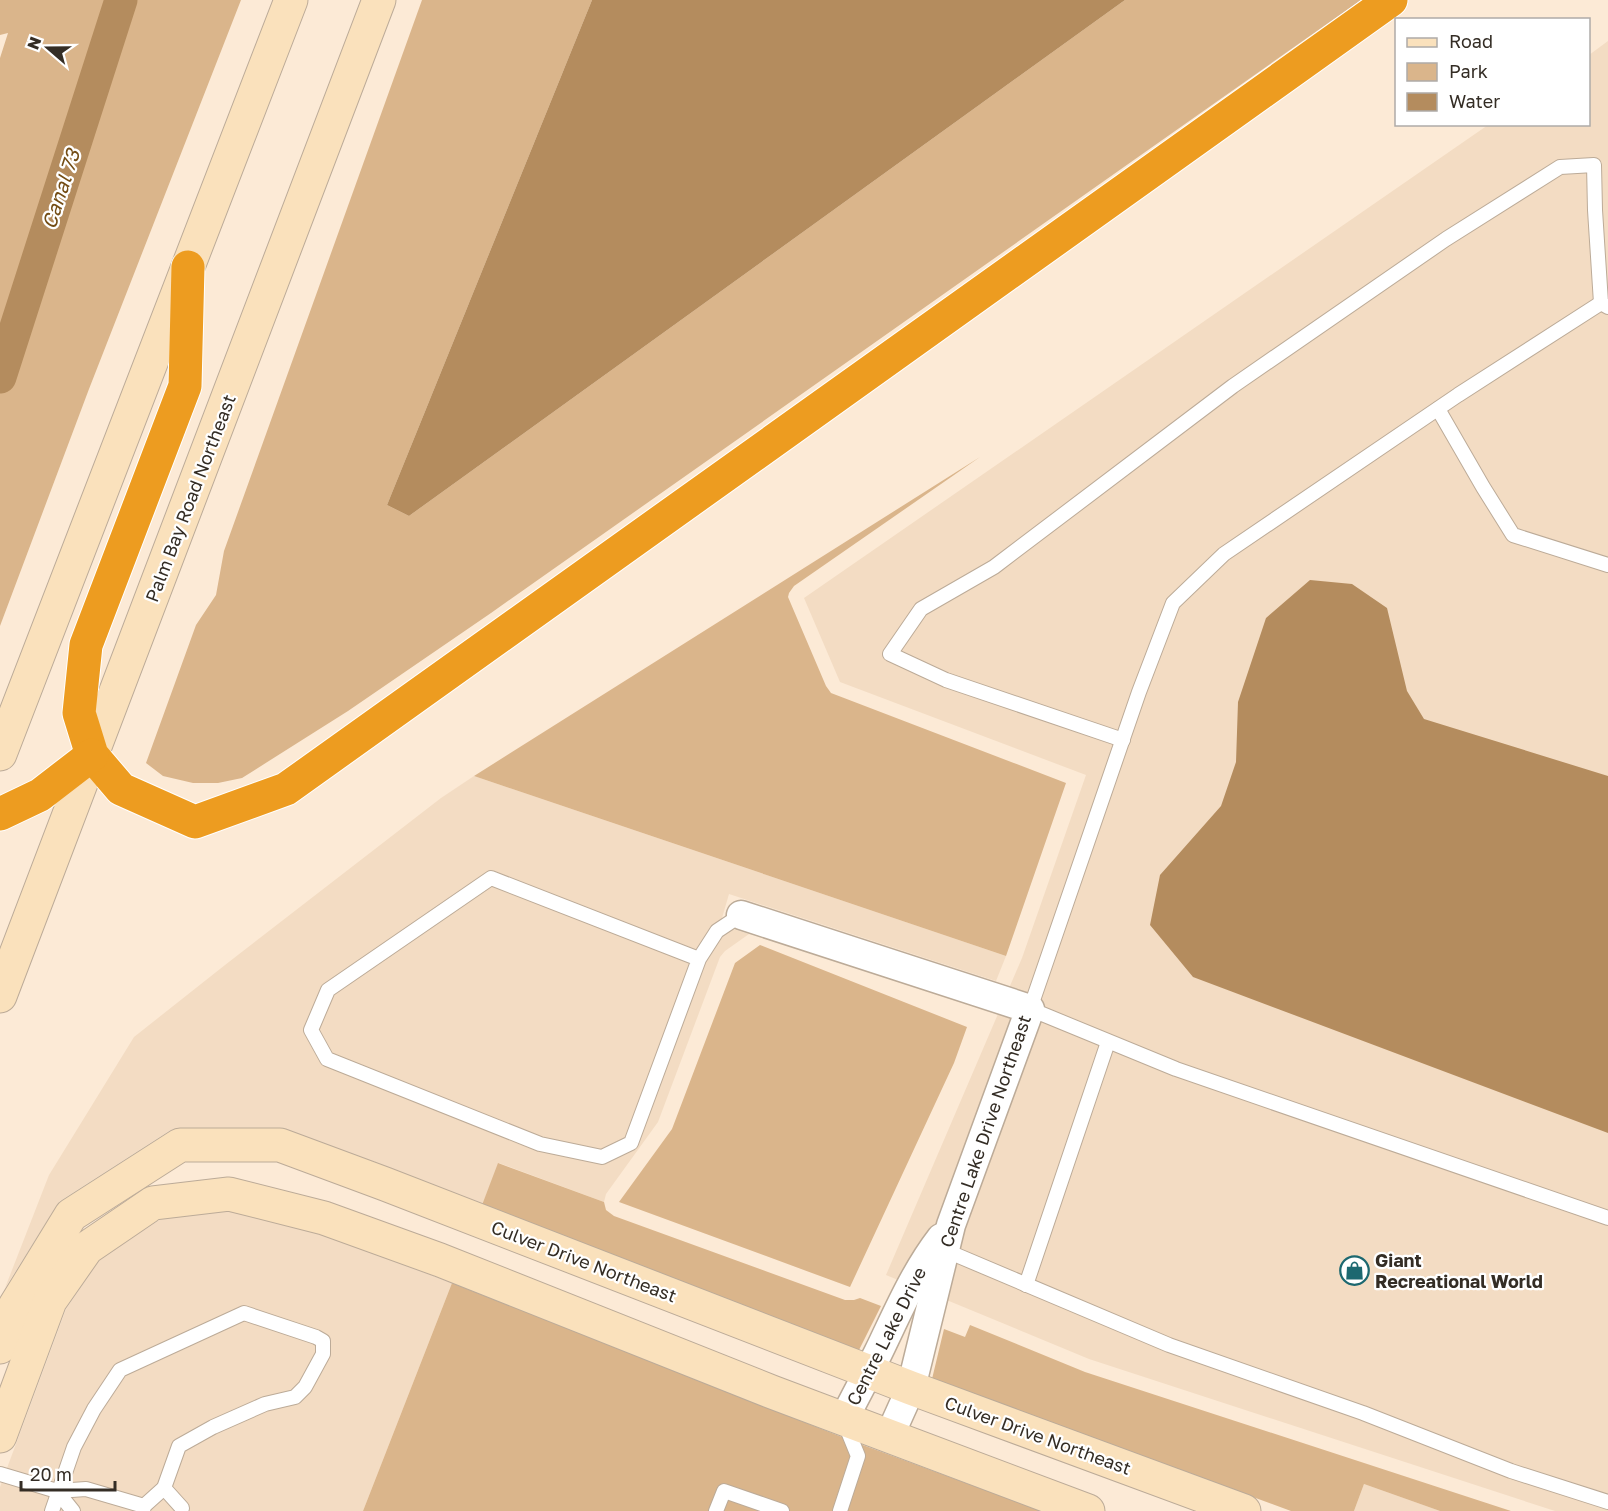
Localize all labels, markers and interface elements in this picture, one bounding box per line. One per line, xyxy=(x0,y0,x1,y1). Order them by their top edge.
north arrow xyxy=(18,18,78,78)
legend xyxy=(1395,18,1590,126)
text: Road xyxy=(1449,30,1493,52)
text: N xyxy=(22,34,45,52)
text: Park xyxy=(1449,60,1488,82)
text: Water xyxy=(1449,90,1500,112)
water label: Canal 73 xyxy=(36,144,85,232)
street label: Palm Bay Road Northeast xyxy=(140,391,240,605)
street label: Centre Lake Drive Northeast xyxy=(935,1012,1035,1250)
street label: Culver Drive Northeast xyxy=(488,1215,680,1307)
place label: Giant Recreational World xyxy=(1375,1249,1543,1292)
shop icon: Giant Recreational World xyxy=(1338,1254,1370,1286)
street label: Centre Lake Drive xyxy=(842,1263,930,1409)
street label: Culver Drive Northeast xyxy=(942,1391,1134,1479)
scale bar xyxy=(21,1454,116,1492)
text: 20 m xyxy=(30,1463,72,1485)

